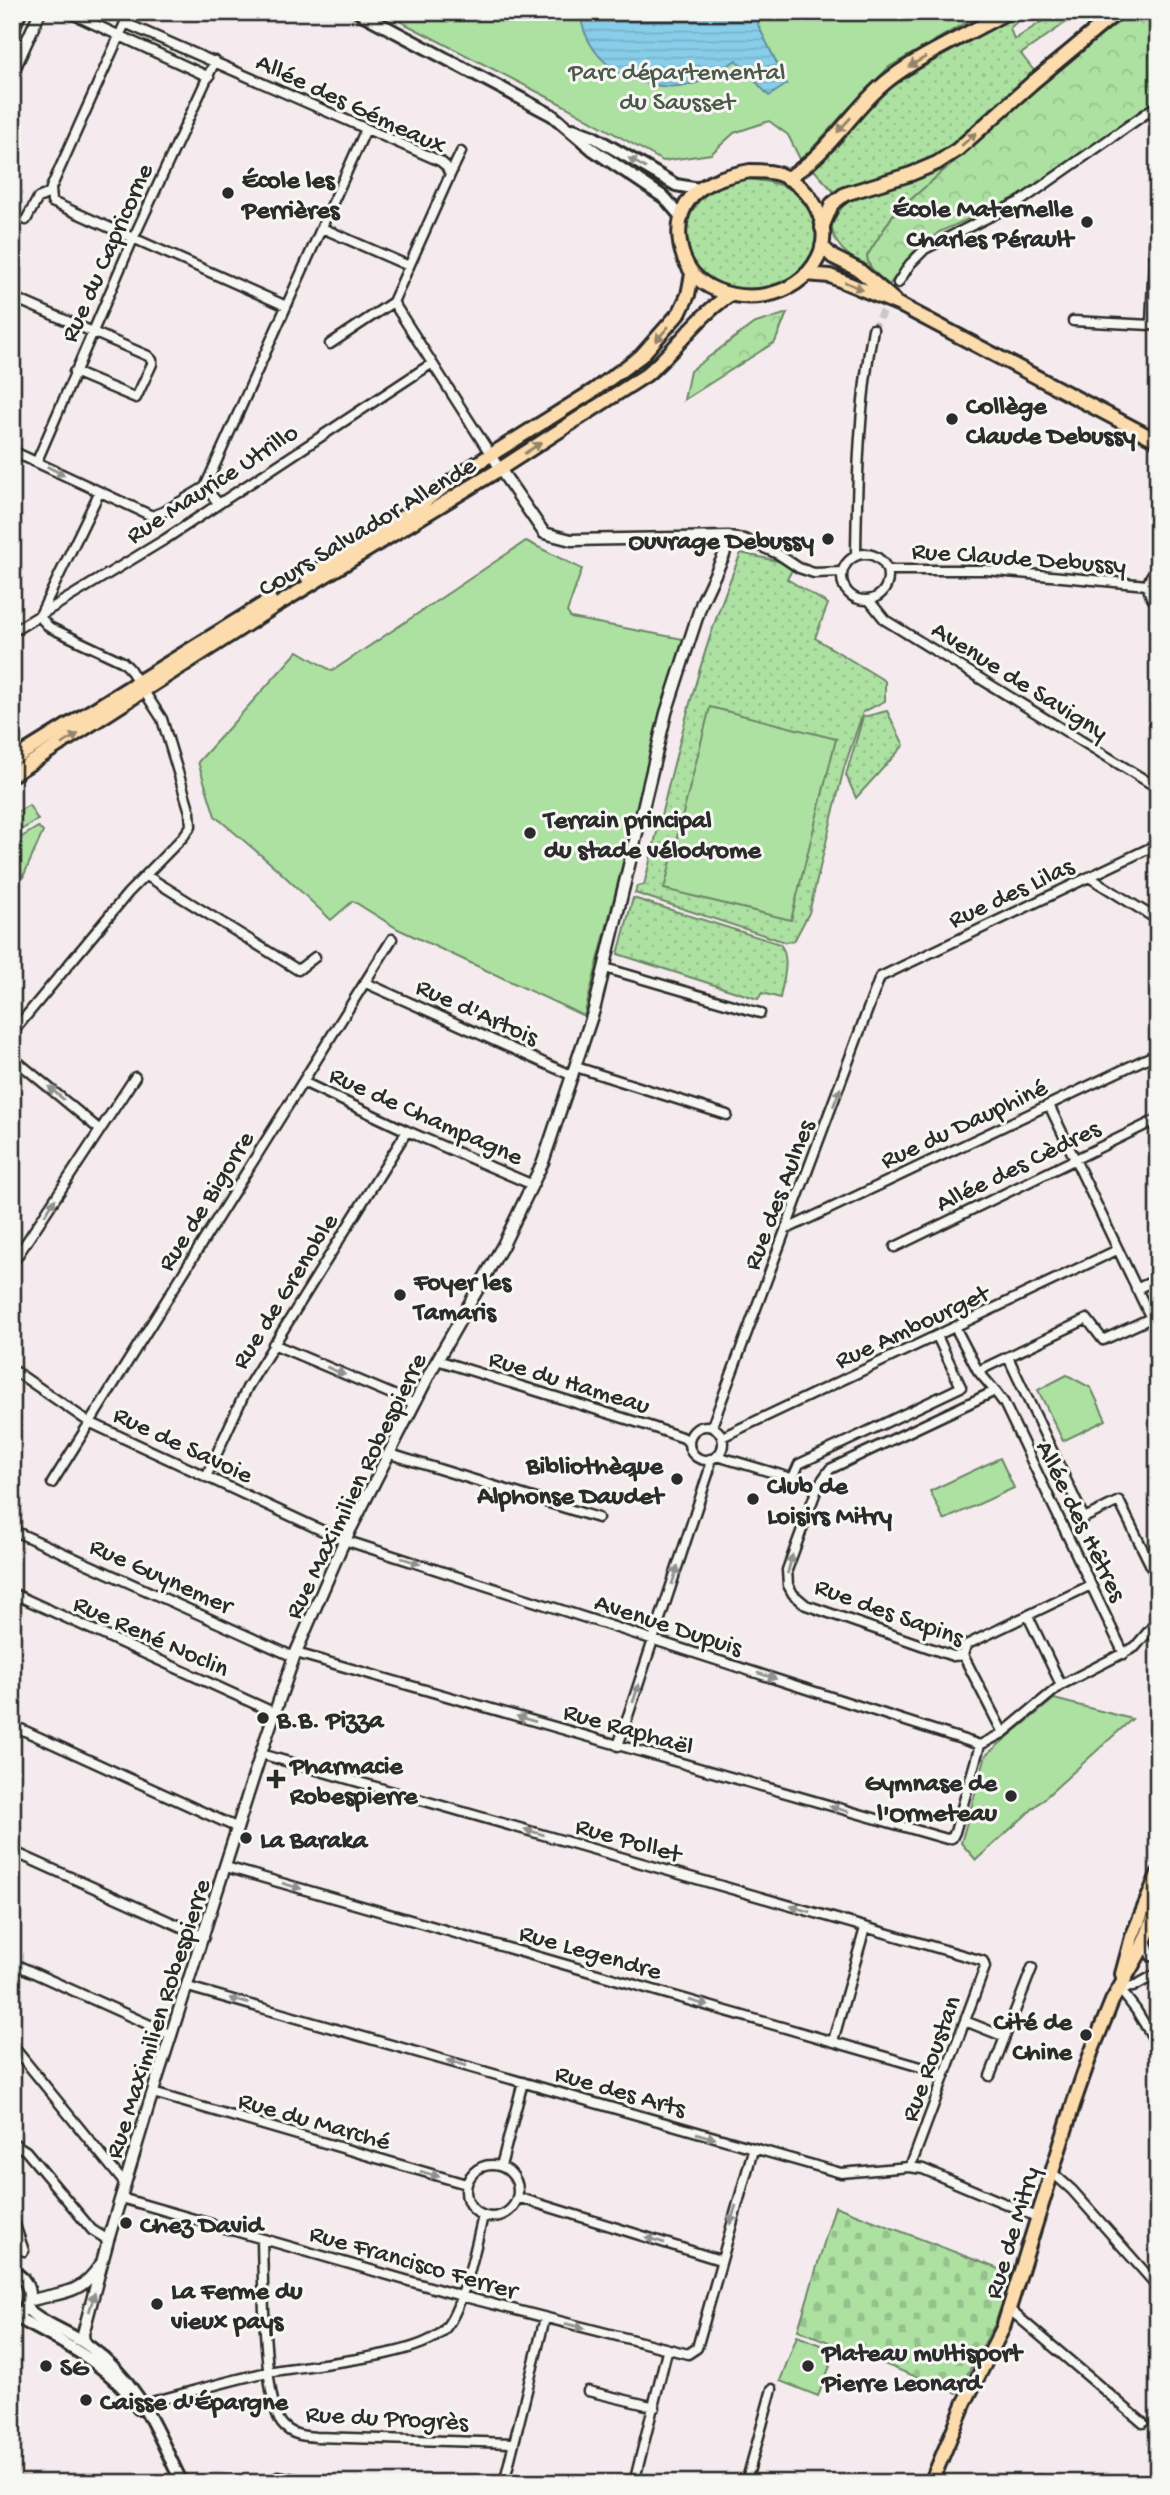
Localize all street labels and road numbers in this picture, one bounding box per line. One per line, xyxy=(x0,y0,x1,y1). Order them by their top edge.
street label: Allée des Gémeaux xyxy=(250,48,450,164)
street label: Rue du Capricorne xyxy=(56,159,163,348)
street label: Rue Maurice Utrillo xyxy=(122,419,305,553)
street label: Cours Salvador Allende xyxy=(254,451,483,606)
street label: Rue Claude Debussy xyxy=(910,538,1127,583)
street label: Avenue de Savigny xyxy=(924,616,1113,750)
street label: Rue des Lilas xyxy=(944,852,1081,938)
street label: Rue d'Artois xyxy=(410,973,544,1056)
street label: Rue de Champagne xyxy=(323,1061,527,1175)
street label: Rue du Dauphiné xyxy=(876,1074,1054,1178)
street label: Allée des Cèdres xyxy=(932,1114,1108,1221)
street label: Rue des Aulnes xyxy=(738,1115,825,1275)
street label: Rue de Bigorre xyxy=(152,1126,263,1278)
street label: Rue de Grenoble xyxy=(227,1208,347,1376)
street label: Rue Ambourget xyxy=(831,1279,997,1378)
street label: Rue du Hameau xyxy=(484,1345,653,1424)
street label: Rue Maximilien Robespierre xyxy=(280,1348,436,1625)
street label: Rue de Savoie xyxy=(107,1401,257,1493)
street label: Allée des Hêtres xyxy=(1027,1436,1132,1609)
street label: Rue Guynemer xyxy=(84,1533,239,1625)
street label: Rue des Sapins xyxy=(810,1573,969,1656)
street label: Avenue Dupuis xyxy=(590,1589,747,1666)
street label: Rue René Noclin xyxy=(67,1590,234,1687)
street label: Rue Raphaël xyxy=(559,1698,696,1765)
street label: Rue Pollet xyxy=(571,1812,687,1873)
street label: Rue Maximilien Robespierre xyxy=(100,1875,220,2163)
street label: Rue Legendre xyxy=(515,1919,665,1990)
street label: Rue Roustan xyxy=(896,1992,971,2127)
street label: Rue des Arts xyxy=(551,2060,690,2127)
street label: Rue du Marché xyxy=(234,2087,394,2160)
street label: Rue de Mitry xyxy=(980,2163,1049,2303)
street label: Rue Francisco Ferrer xyxy=(305,2220,523,2310)
street label: Rue du Progrès xyxy=(305,2401,470,2440)

